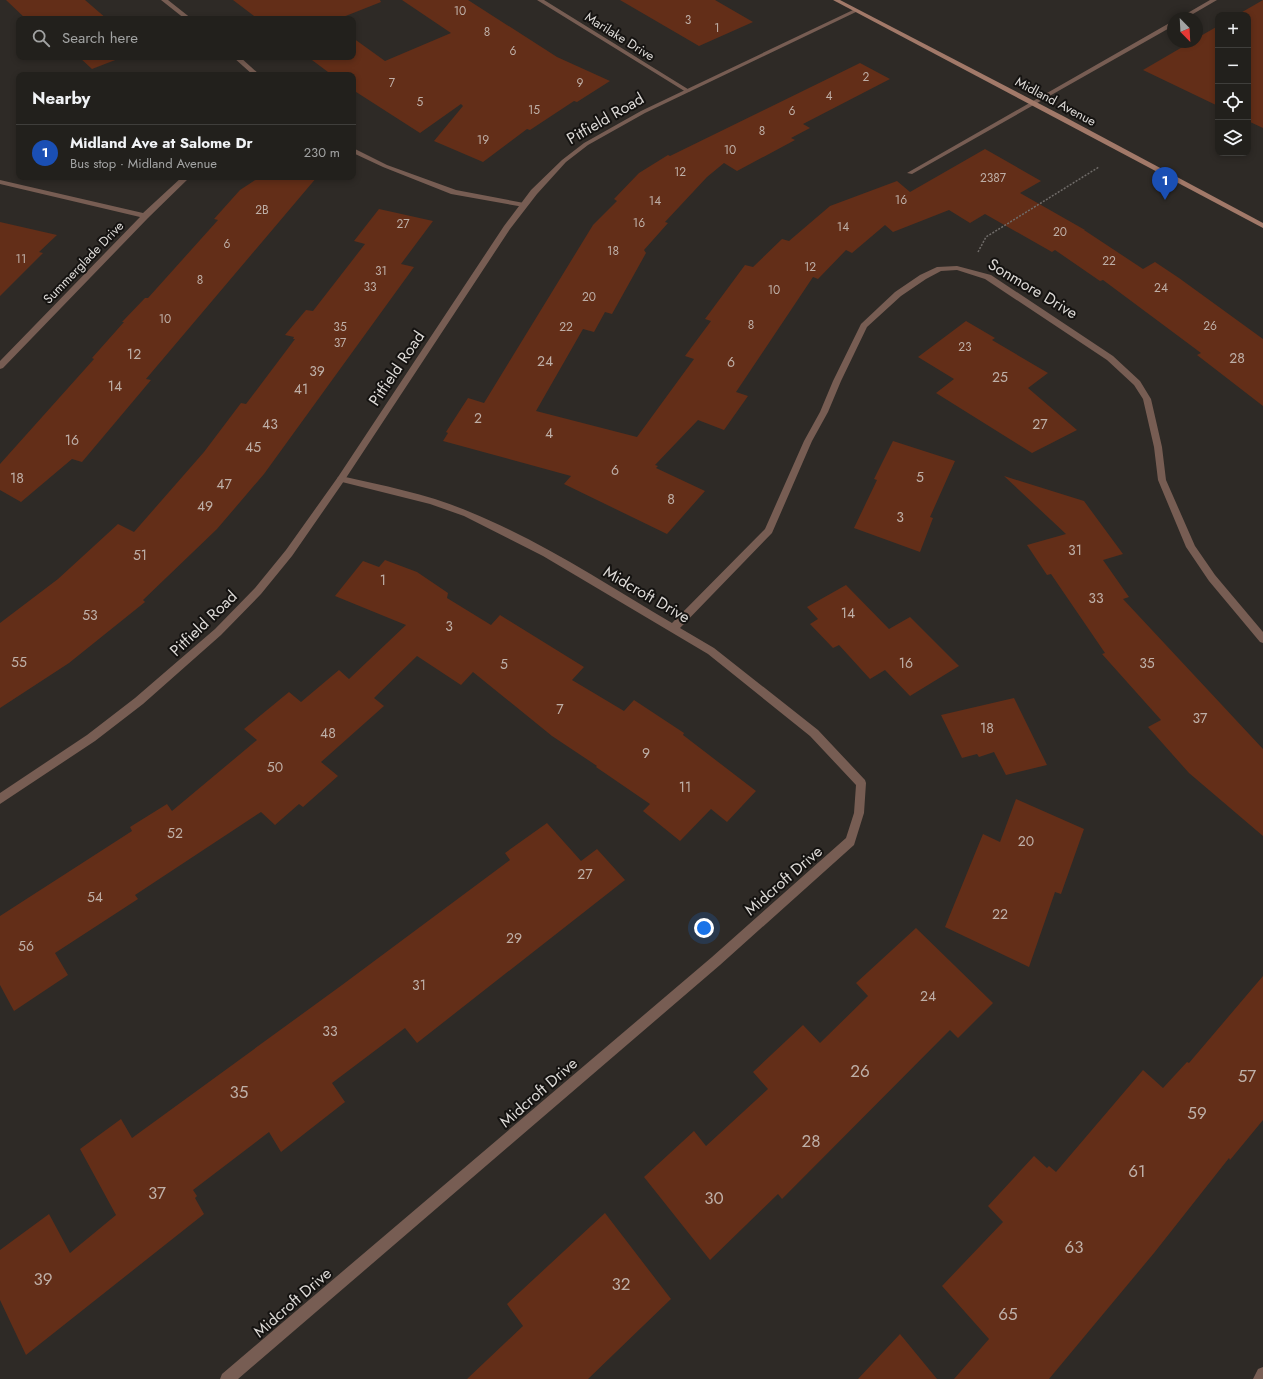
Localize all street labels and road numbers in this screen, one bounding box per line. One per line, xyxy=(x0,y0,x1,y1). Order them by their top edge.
street label: Marilake Drive xyxy=(581,7,658,66)
street label: Midland Avenue xyxy=(1012,72,1100,131)
street label: Pitfield Road xyxy=(562,87,648,150)
street label: Summerglade Drive xyxy=(39,216,128,308)
street label: Sonmore Drive xyxy=(984,253,1082,324)
street label: Pitfield Road xyxy=(363,326,430,410)
street label: Midcroft Drive xyxy=(599,560,694,629)
street label: Pitfield Road xyxy=(164,585,242,661)
street label: Midcroft Drive xyxy=(739,840,827,921)
street label: Midcroft Drive xyxy=(494,1052,582,1133)
street label: Midcroft Drive xyxy=(248,1262,336,1343)

